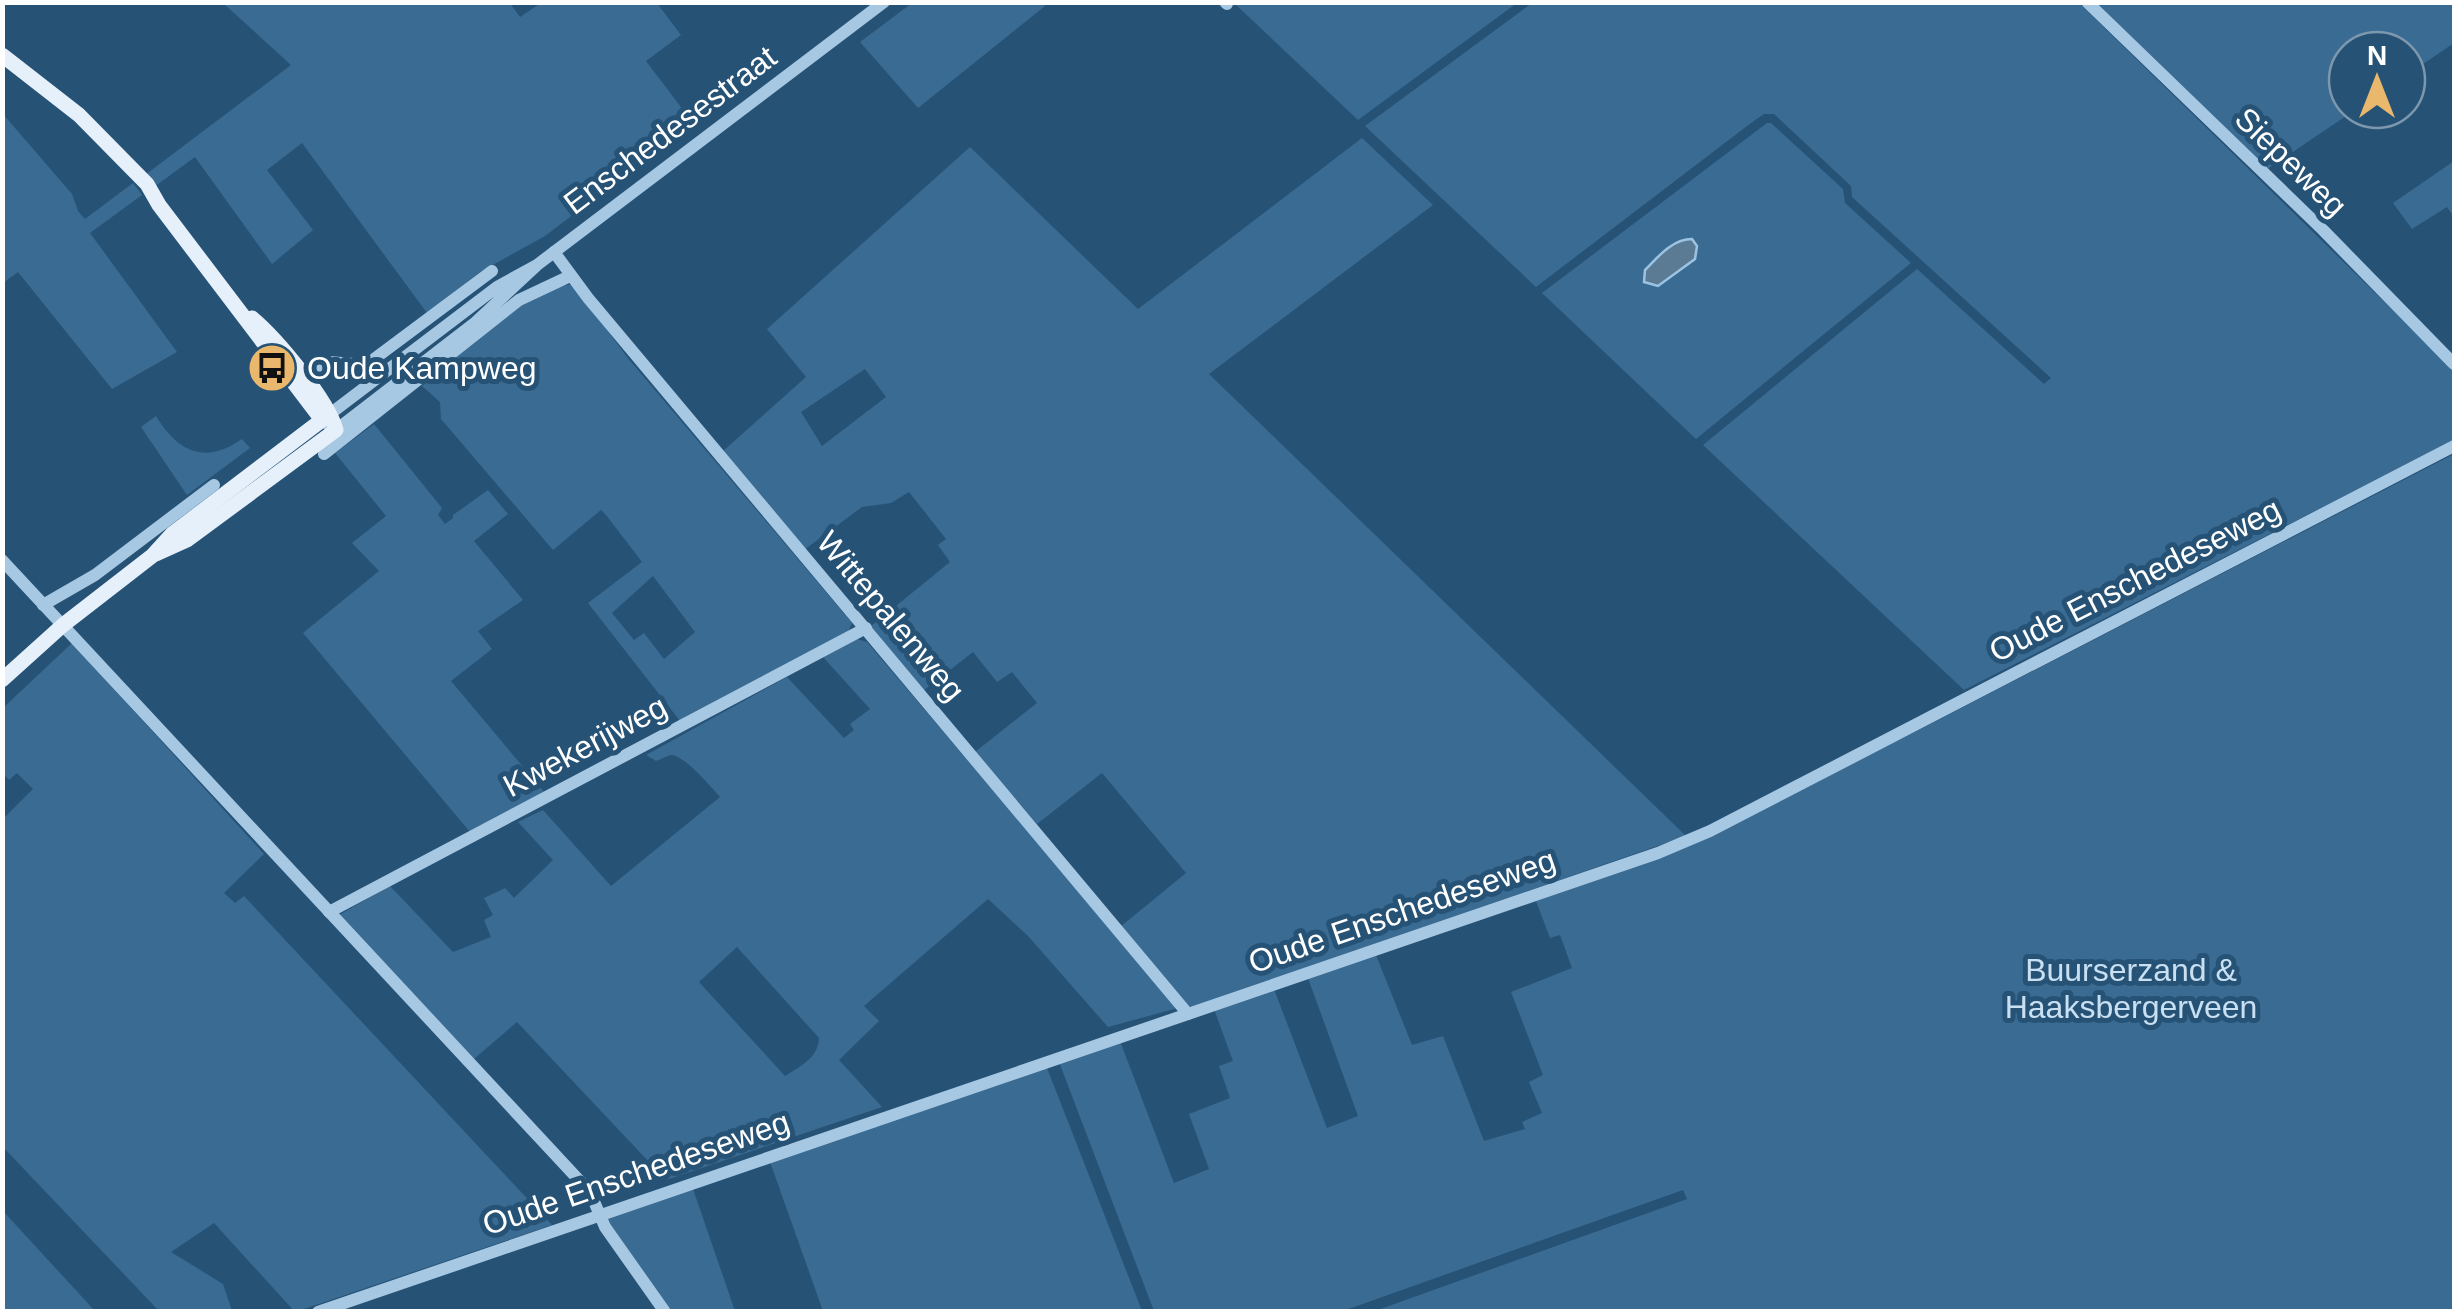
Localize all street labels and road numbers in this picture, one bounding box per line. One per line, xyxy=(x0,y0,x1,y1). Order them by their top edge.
street label: Enschedesestraat xyxy=(557,38,783,221)
street label: Siepeweg xyxy=(2228,100,2354,224)
street label: Oude Enschedeseweg xyxy=(1983,491,2287,669)
street label: Wittepalenweg xyxy=(810,524,972,708)
street label: Kwekerijweg xyxy=(497,688,673,804)
street label: Oude Enschedeseweg xyxy=(1244,842,1560,980)
street label: Oude Enschedeseweg xyxy=(478,1104,794,1242)

